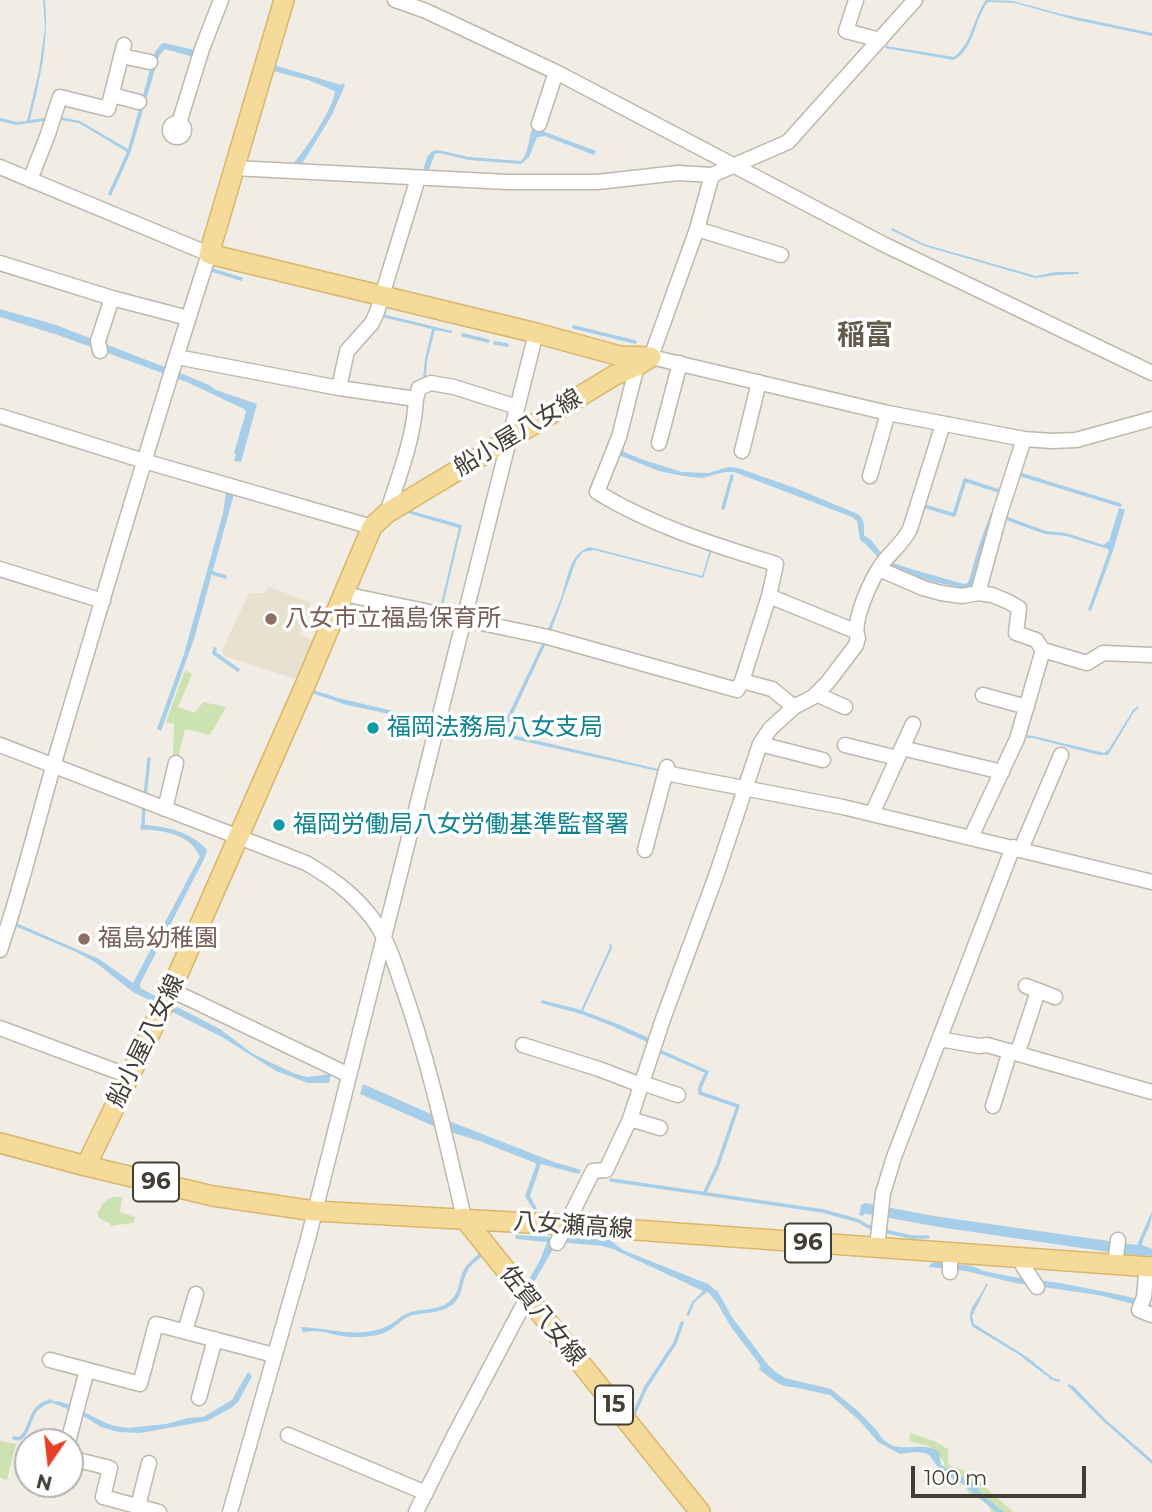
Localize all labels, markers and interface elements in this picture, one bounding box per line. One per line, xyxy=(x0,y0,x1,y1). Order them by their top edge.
district label: 稲富 xyxy=(837,319,893,353)
street label: 船小屋八女線 xyxy=(449,384,587,482)
place label: 八女市立福島保育所 xyxy=(285,605,501,633)
marker: 八女市立福島保育所 xyxy=(263,611,279,627)
place label: 福岡法務局八女支局 xyxy=(387,714,603,742)
marker: 福岡法務局八女支局 xyxy=(365,720,381,736)
place label: 福岡労働局八女労働基準監督署 xyxy=(293,811,629,839)
marker: 福岡労働局八女労働基準監督署 xyxy=(271,817,287,833)
place label: 福島幼稚園 xyxy=(98,925,218,953)
marker: 福島幼稚園 xyxy=(76,931,92,947)
street label: 船小屋八女線 xyxy=(101,970,191,1112)
road number: 96 xyxy=(133,1162,179,1202)
street label: 八女瀬高線 xyxy=(512,1207,634,1245)
road number: 96 xyxy=(785,1224,831,1262)
street label: 佐賀八女線 xyxy=(493,1260,591,1372)
road number: 15 xyxy=(595,1386,633,1424)
north arrow xyxy=(14,1428,84,1498)
scale bar xyxy=(914,1452,1089,1496)
text: 100 m xyxy=(924,1465,987,1490)
text: N xyxy=(34,1469,55,1495)

